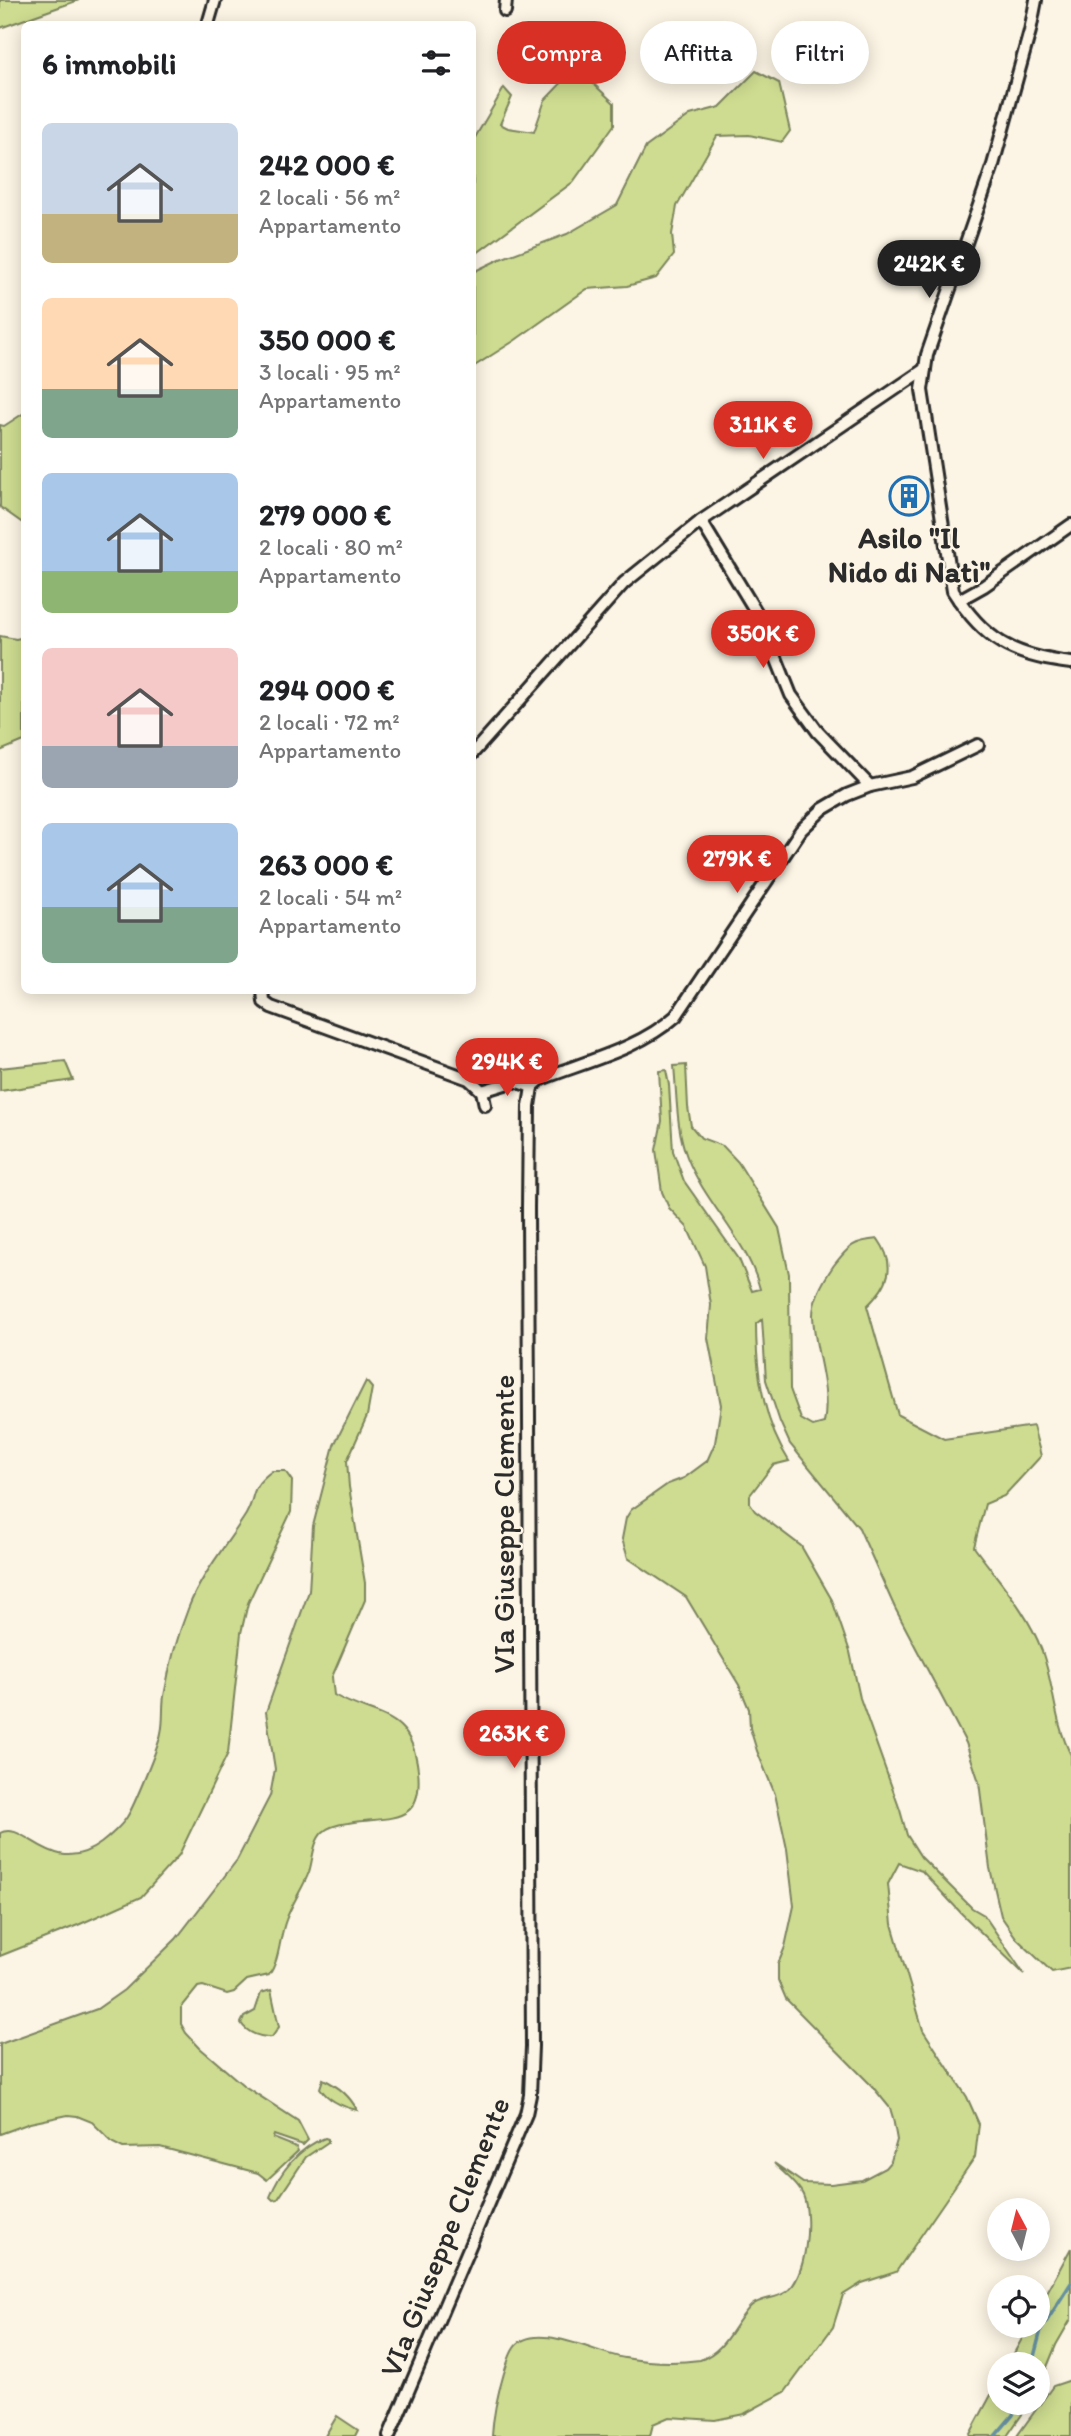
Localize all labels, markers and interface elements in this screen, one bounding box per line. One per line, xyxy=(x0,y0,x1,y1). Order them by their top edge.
chip: Compra xyxy=(497,21,626,84)
chip: Affitta xyxy=(640,21,757,84)
chip: Filtri xyxy=(771,21,869,84)
icon: filters xyxy=(417,44,455,82)
text: 6 immobili xyxy=(42,45,176,82)
text: 242 000 € xyxy=(259,146,395,183)
icon: home xyxy=(98,151,182,235)
text: 2 locali · 56 m² xyxy=(259,183,401,211)
text: Appartamento xyxy=(259,211,401,239)
pin: 242K € xyxy=(872,240,986,300)
text: 242K € xyxy=(893,249,965,277)
text: 350 000 € xyxy=(259,321,396,358)
icon: home xyxy=(98,326,182,410)
text: 3 locali · 95 m² xyxy=(259,358,401,386)
text: Appartamento xyxy=(259,386,401,414)
pin: 311K € xyxy=(706,402,820,461)
text: 311K € xyxy=(730,410,796,438)
building icon: Asilo "Il Nido di Natì" xyxy=(888,475,930,517)
text: 279 000 € xyxy=(259,496,391,533)
icon: home xyxy=(98,501,182,585)
place label: Asilo "Il Nido di Natì" xyxy=(828,519,990,590)
text: 2 locali · 80 m² xyxy=(259,533,403,561)
text: Appartamento xyxy=(259,561,401,589)
pin: 350K € xyxy=(706,610,820,670)
text: 350K € xyxy=(727,619,799,647)
text: 294 000 € xyxy=(259,671,395,708)
icon: home xyxy=(98,676,182,760)
text: 2 locali · 72 m² xyxy=(259,708,400,736)
text: Appartamento xyxy=(259,736,401,764)
pin: 279K € xyxy=(680,836,794,895)
text: 279K € xyxy=(703,844,771,872)
text: 263 000 € xyxy=(259,846,393,883)
icon: home xyxy=(98,851,182,935)
text: 2 locali · 54 m² xyxy=(259,883,402,911)
text: Appartamento xyxy=(259,911,401,939)
pin: 294K € xyxy=(450,1038,564,1098)
text: 294K € xyxy=(472,1047,542,1075)
street label: VIa Giuseppe Clemente xyxy=(485,1375,522,1673)
pin: 263K € xyxy=(457,1710,571,1770)
text: 263K € xyxy=(479,1719,549,1747)
street label: VIa Giuseppe Clemente xyxy=(371,2091,518,2382)
north arrow xyxy=(987,2198,1050,2261)
map controls xyxy=(987,2198,1050,2415)
button: locate xyxy=(987,2275,1050,2338)
button: layers xyxy=(987,2352,1050,2415)

